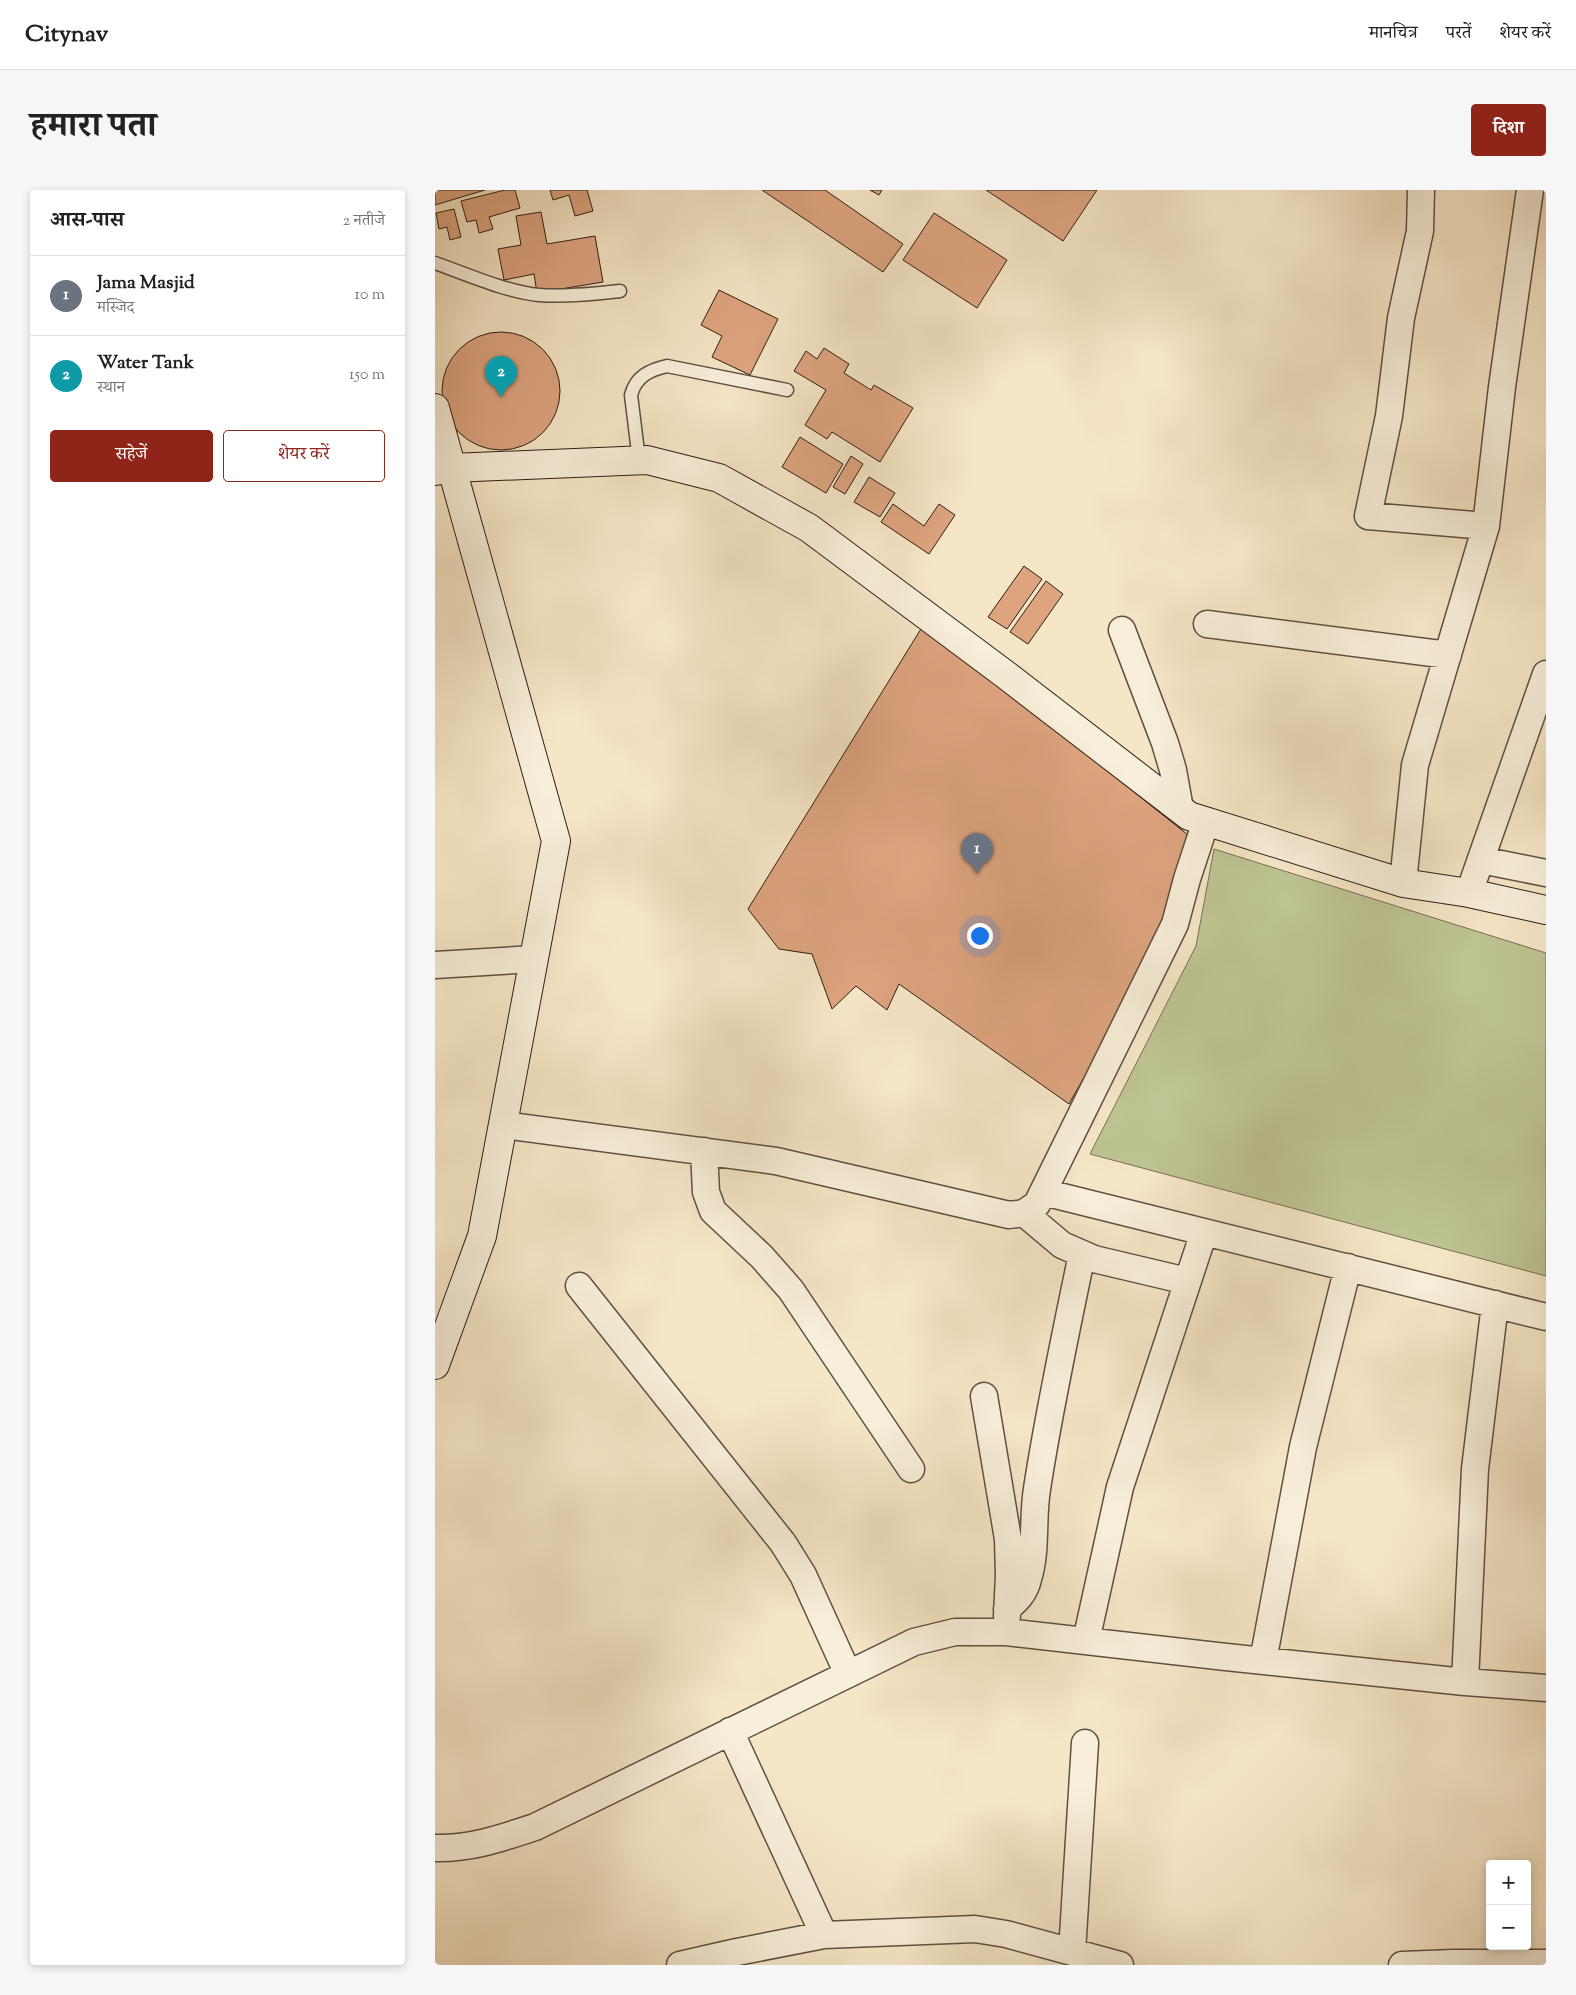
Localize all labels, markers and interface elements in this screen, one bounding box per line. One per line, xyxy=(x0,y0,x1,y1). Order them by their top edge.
text: Citynav xyxy=(25,18,108,52)
text: मानचित्र xyxy=(1369,21,1418,47)
text: परतें xyxy=(1446,21,1471,47)
text: शेयर करें xyxy=(1499,21,1551,47)
text: हमारा पता xyxy=(30,102,157,153)
button: दिशा xyxy=(1471,104,1546,156)
text: आस-पास xyxy=(50,206,124,236)
text: 2 नतीजे xyxy=(343,210,385,233)
text: Jama Masjid xyxy=(97,270,195,297)
text: 1 xyxy=(63,284,69,307)
text: 10 m xyxy=(355,284,385,307)
text: मस्जिद xyxy=(97,297,134,320)
text: Water Tank xyxy=(97,350,194,377)
pin: 2 xyxy=(485,356,517,397)
text: 2 xyxy=(62,364,70,387)
text: 150 m xyxy=(349,364,385,387)
text: स्थान xyxy=(97,377,125,400)
button: सहेजें xyxy=(50,430,213,482)
button: शेयर करें xyxy=(223,430,385,482)
pin: 1 xyxy=(961,833,993,874)
your location xyxy=(967,923,993,949)
map controls xyxy=(1486,1860,1531,1950)
button: + xyxy=(1486,1860,1531,1905)
button: − xyxy=(1486,1905,1531,1950)

